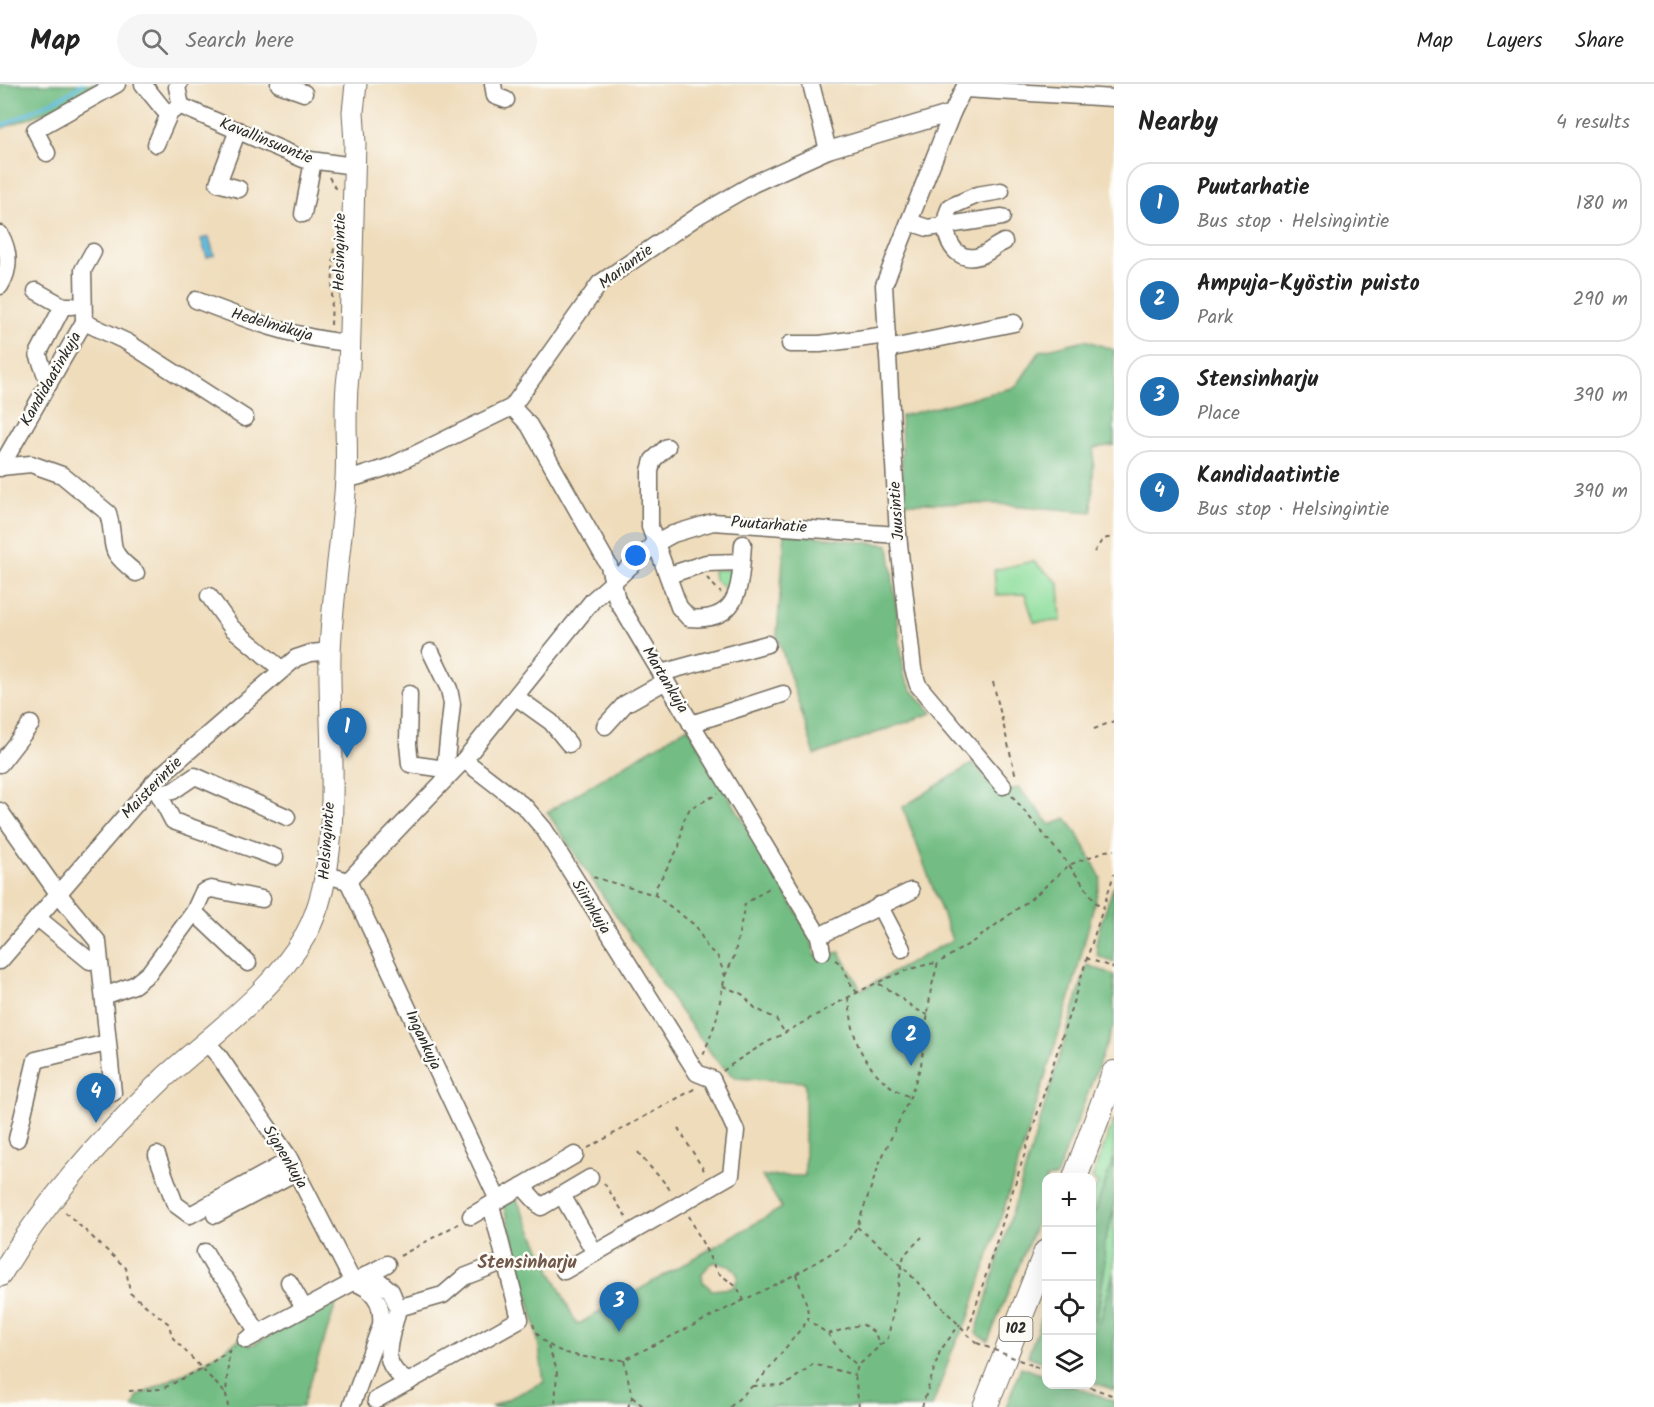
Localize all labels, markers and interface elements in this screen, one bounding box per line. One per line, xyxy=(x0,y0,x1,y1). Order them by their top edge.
search box xyxy=(117,14,537,68)
text: Map xyxy=(30,19,81,64)
text: Search here xyxy=(186,24,294,59)
icon: search xyxy=(138,25,171,58)
text: Map xyxy=(1416,25,1453,58)
text: Layers xyxy=(1486,25,1542,58)
text: Share xyxy=(1575,25,1624,58)
text: Nearby xyxy=(1138,102,1218,144)
text: 4 results xyxy=(1556,107,1630,139)
street label: Kavallinsuontie xyxy=(215,111,317,171)
text: Puutarhatie xyxy=(1197,171,1310,206)
text: 1 xyxy=(1156,188,1163,220)
text: 180 m xyxy=(1576,188,1628,220)
text: Bus stop · Helsingintie xyxy=(1197,206,1389,238)
street label: Helsingintie xyxy=(327,213,353,291)
street label: Mariantie xyxy=(594,238,658,296)
text: Ampuja-Kyöstin puisto xyxy=(1197,267,1420,302)
text: 2 xyxy=(1154,284,1165,316)
text: 290 m xyxy=(1573,284,1628,316)
street label: Hedelmäkuja xyxy=(228,301,316,349)
text: Park xyxy=(1197,302,1233,334)
street label: Kandidaatinkuja xyxy=(14,327,88,431)
text: Stensinharju xyxy=(1197,363,1318,398)
text: 3 xyxy=(1154,380,1165,412)
text: 390 m xyxy=(1573,380,1628,412)
text: Place xyxy=(1197,398,1240,430)
text: Kandidaatintie xyxy=(1197,459,1340,494)
text: 4 xyxy=(1154,476,1165,508)
text: 390 m xyxy=(1573,476,1628,508)
street label: Juusintie xyxy=(882,481,912,541)
text: Bus stop · Helsingintie xyxy=(1197,494,1389,526)
street label: Puutarhatie xyxy=(730,510,808,540)
your location xyxy=(621,541,650,570)
street label: Martankuja xyxy=(635,642,695,718)
pin: 1 xyxy=(328,708,366,758)
street label: Maisterintie xyxy=(116,751,188,825)
street label: Helsingintie xyxy=(312,801,342,881)
street label: Siirinkuja xyxy=(565,875,617,939)
street label: Ingankuja xyxy=(398,1006,448,1074)
pin: 2 xyxy=(892,1016,930,1066)
pin: 4 xyxy=(76,1074,116,1123)
street label: Signenkuja xyxy=(256,1120,314,1194)
map controls xyxy=(1042,1173,1096,1389)
button: + xyxy=(1042,1173,1096,1227)
button: − xyxy=(1042,1227,1096,1281)
district label: Stensinharju xyxy=(477,1249,577,1278)
button: locate xyxy=(1042,1281,1096,1335)
pin: 3 xyxy=(600,1282,638,1332)
road number: 102 xyxy=(1000,1317,1032,1341)
button: layers xyxy=(1042,1335,1096,1389)

